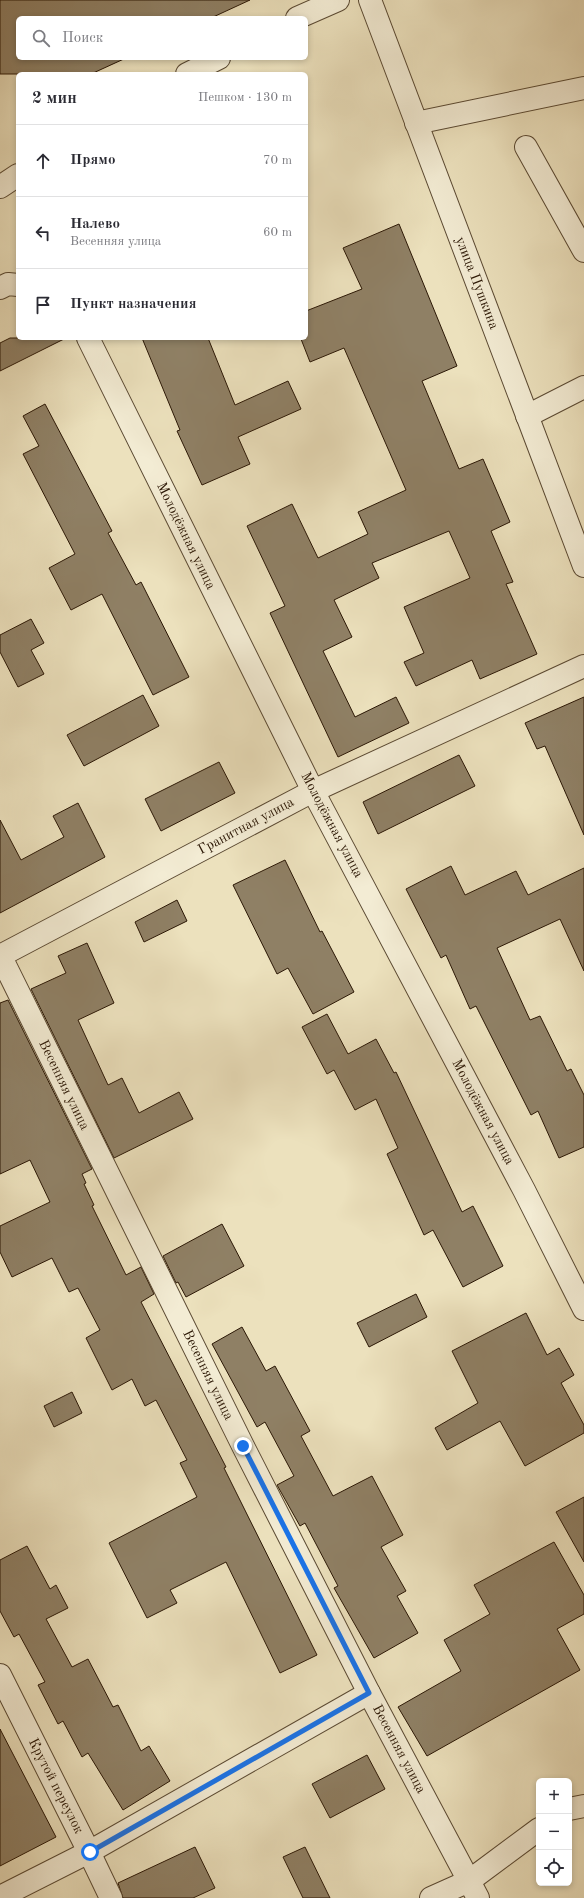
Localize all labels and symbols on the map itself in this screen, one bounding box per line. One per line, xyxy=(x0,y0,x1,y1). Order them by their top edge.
street label: улица Пушкина xyxy=(453,235,501,331)
street label: Молодёжная улица xyxy=(154,480,218,592)
street label: Молодёжная улица xyxy=(298,770,366,880)
street label: Гранитная улица xyxy=(196,795,296,857)
street label: Весенняя улица xyxy=(36,1038,92,1132)
street label: Молодёжная улица xyxy=(449,1057,517,1167)
street label: Весенняя улица xyxy=(180,1328,236,1422)
route end xyxy=(234,1437,252,1455)
street label: Весенняя улица xyxy=(370,1702,428,1796)
street label: Крутой переулок xyxy=(26,1736,86,1836)
route start xyxy=(81,1843,99,1861)

